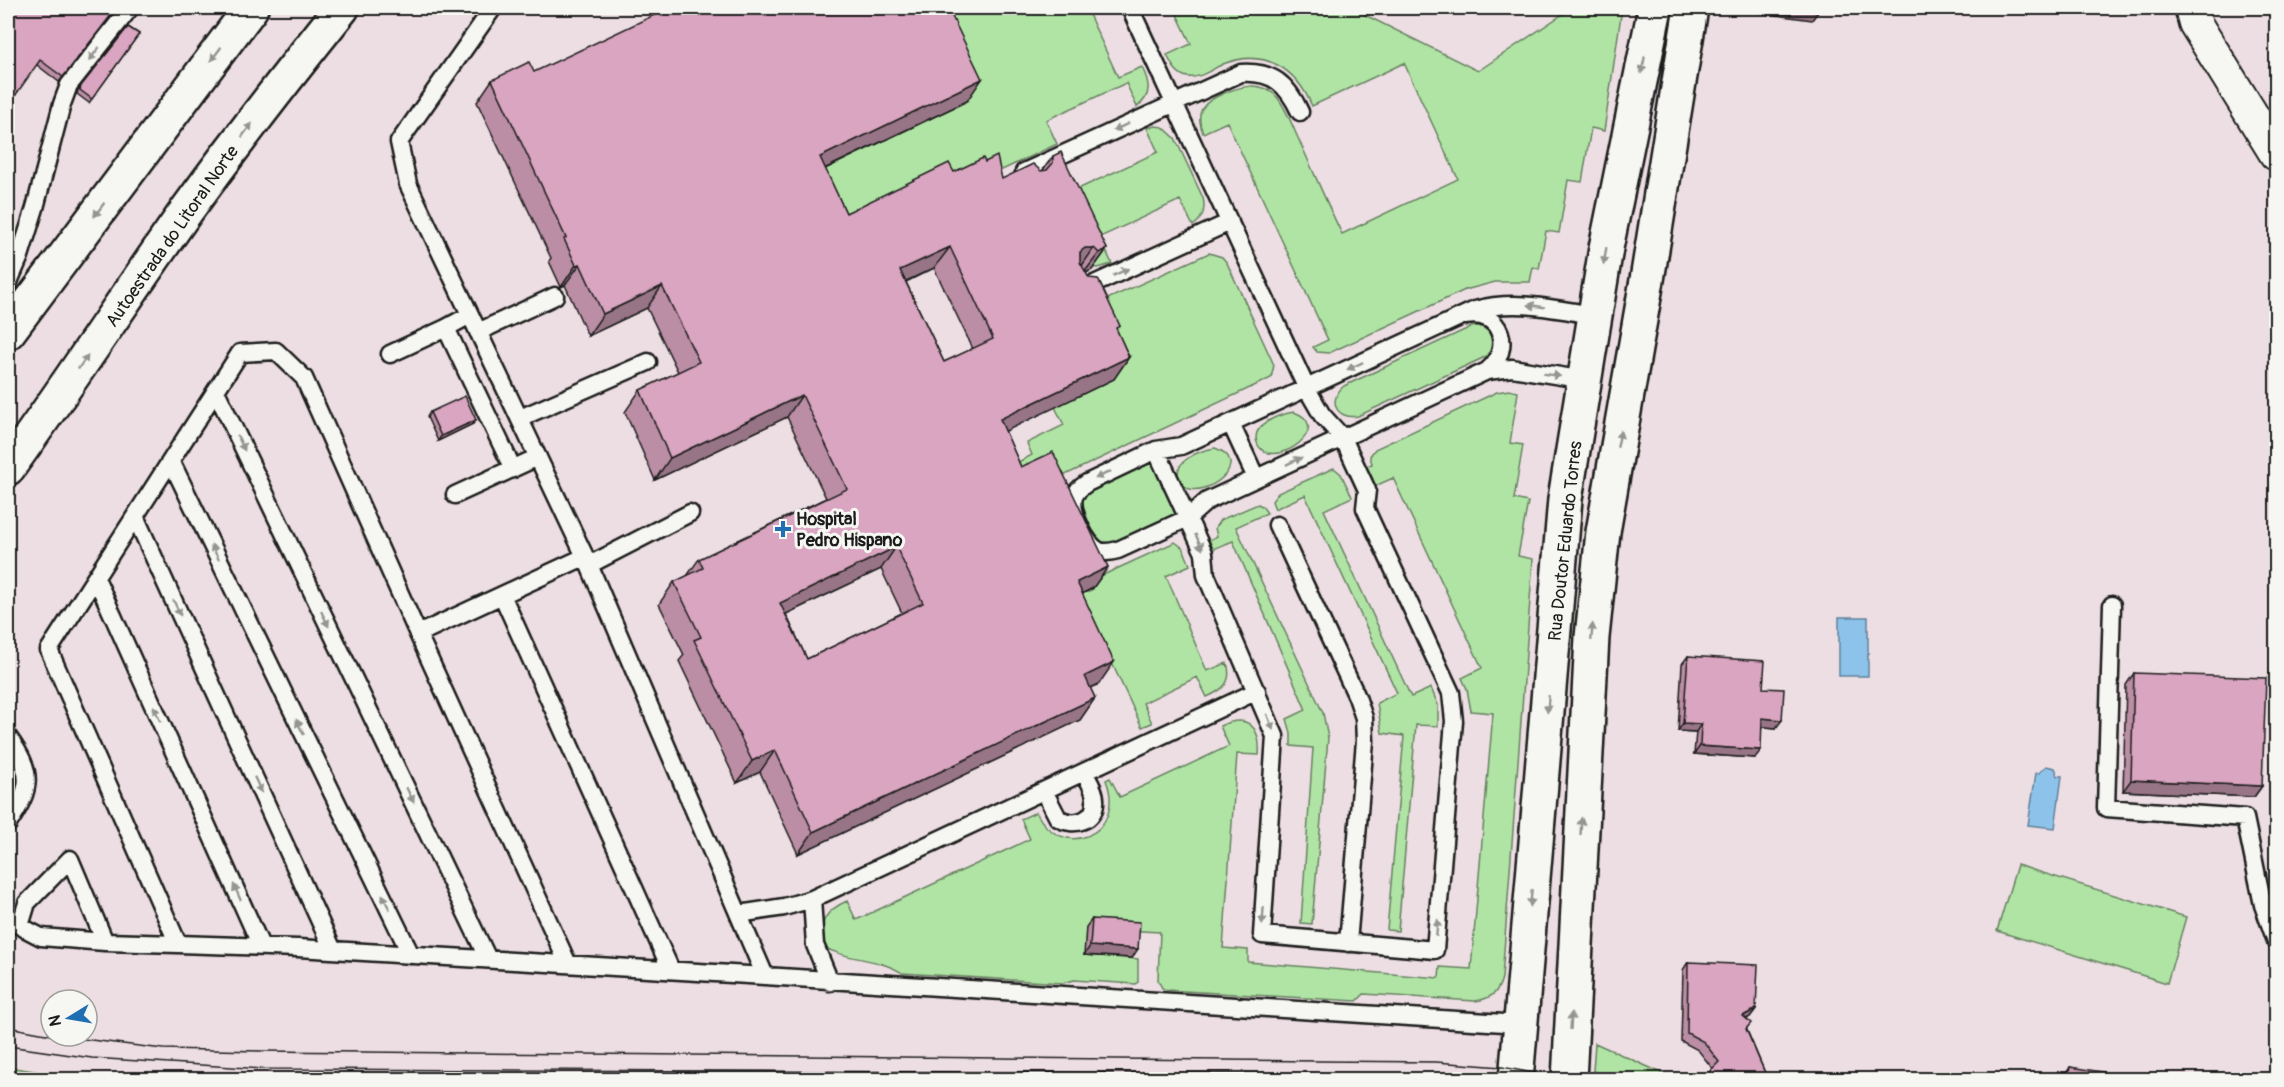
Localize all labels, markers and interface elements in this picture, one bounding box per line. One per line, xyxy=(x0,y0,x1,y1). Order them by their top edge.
one-way arrow xyxy=(88,46,100,61)
one-way arrow xyxy=(210,47,222,62)
one-way arrow xyxy=(1638,56,1647,75)
one-way arrow xyxy=(241,122,253,138)
one-way arrow xyxy=(1112,123,1129,132)
street label: Autoestrada do Litoral Norte xyxy=(101,141,244,332)
one-way arrow xyxy=(93,203,105,218)
one-way arrow xyxy=(1600,247,1609,266)
one-way arrow xyxy=(1112,268,1129,277)
one-way arrow xyxy=(1527,302,1546,311)
one-way arrow xyxy=(77,354,89,370)
one-way arrow xyxy=(1346,362,1363,371)
one-way arrow xyxy=(1543,370,1562,379)
one-way arrow xyxy=(1615,429,1624,448)
one-way arrow xyxy=(237,435,246,452)
street label: Rua Doutor Eduardo Torres xyxy=(1544,440,1587,642)
one-way arrow xyxy=(1285,456,1302,465)
one-way arrow xyxy=(1095,471,1112,480)
place label: Hospital Pedro Hispano xyxy=(796,508,903,552)
marker: Hospital Pedro Hispano xyxy=(774,520,792,538)
one-way arrow xyxy=(1194,533,1203,550)
one-way arrow xyxy=(210,543,219,560)
one-way arrow xyxy=(172,599,181,616)
one-way arrow xyxy=(321,611,330,628)
one-way arrow xyxy=(1587,622,1597,641)
one-way arrow xyxy=(1543,694,1553,713)
one-way arrow xyxy=(152,705,162,723)
one-way arrow xyxy=(1266,713,1275,731)
one-way arrow xyxy=(295,718,305,735)
one-way arrow xyxy=(253,776,263,794)
one-way arrow xyxy=(405,787,414,804)
one-way arrow xyxy=(1577,817,1586,836)
one-way arrow xyxy=(232,884,241,901)
one-way arrow xyxy=(1526,889,1536,908)
one-way arrow xyxy=(381,894,390,911)
one-way arrow xyxy=(1259,906,1268,925)
one-way arrow xyxy=(1432,918,1442,937)
north arrow xyxy=(39,988,99,1048)
one-way arrow xyxy=(1567,1012,1576,1031)
text: N xyxy=(44,1013,66,1028)

